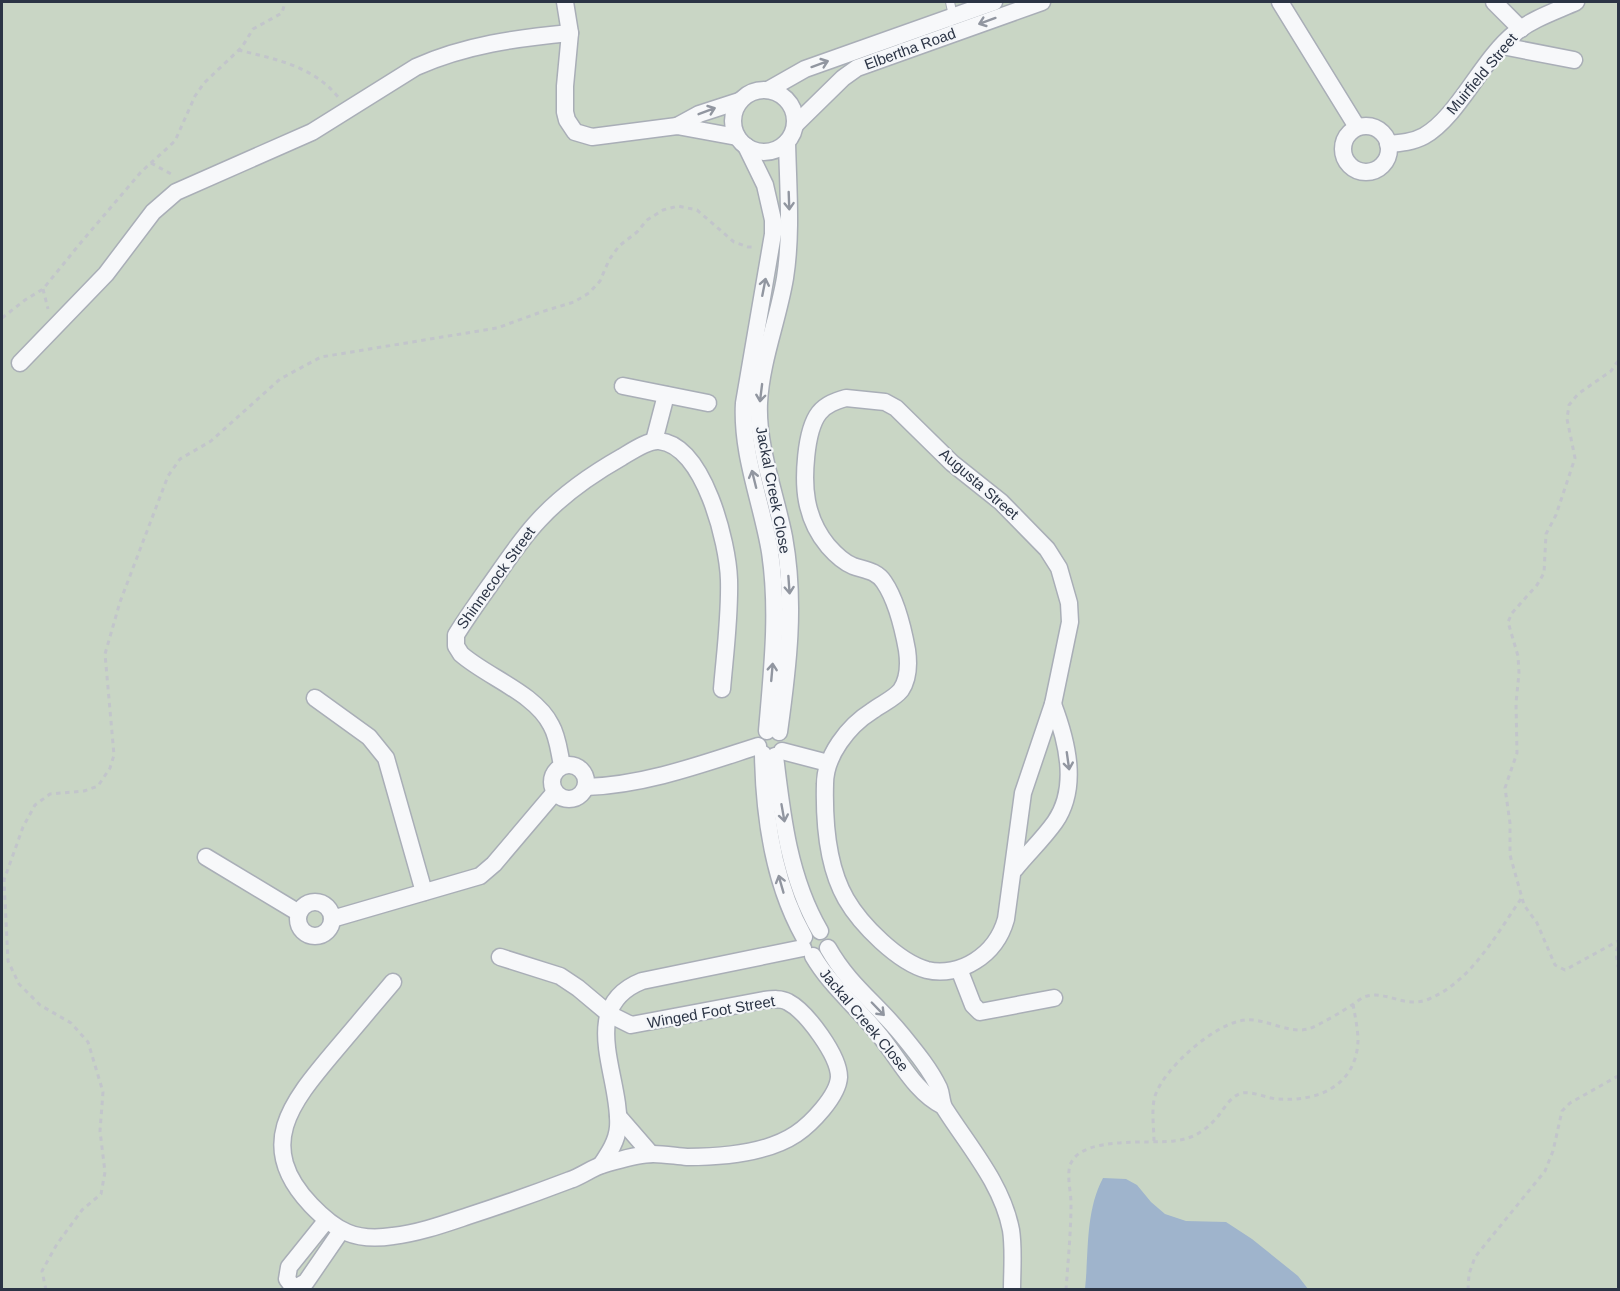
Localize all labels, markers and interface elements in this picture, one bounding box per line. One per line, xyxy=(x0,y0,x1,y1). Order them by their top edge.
one-way arrow xyxy=(978,16,996,27)
street label: Elbertha Road xyxy=(862,24,958,73)
street label: Muirfield Street xyxy=(1443,29,1521,118)
one-way arrow xyxy=(810,57,829,68)
one-way arrow xyxy=(698,105,716,116)
one-way arrow xyxy=(783,190,795,210)
one-way arrow xyxy=(759,278,770,298)
one-way arrow xyxy=(755,382,766,402)
street label: Jackal Creek Close xyxy=(753,425,794,555)
street label: Augusta Street xyxy=(936,445,1023,523)
one-way arrow xyxy=(748,470,760,489)
street label: Shinnecock Street xyxy=(453,523,539,632)
one-way arrow xyxy=(784,574,795,594)
one-way arrow xyxy=(767,663,778,683)
one-way arrow xyxy=(1062,750,1073,770)
one-way arrow xyxy=(778,803,789,823)
one-way arrow xyxy=(775,874,787,893)
street label: Jackal Creek Close xyxy=(816,965,912,1075)
street label: Winged Foot Street xyxy=(646,992,777,1031)
one-way arrow xyxy=(870,1002,885,1017)

